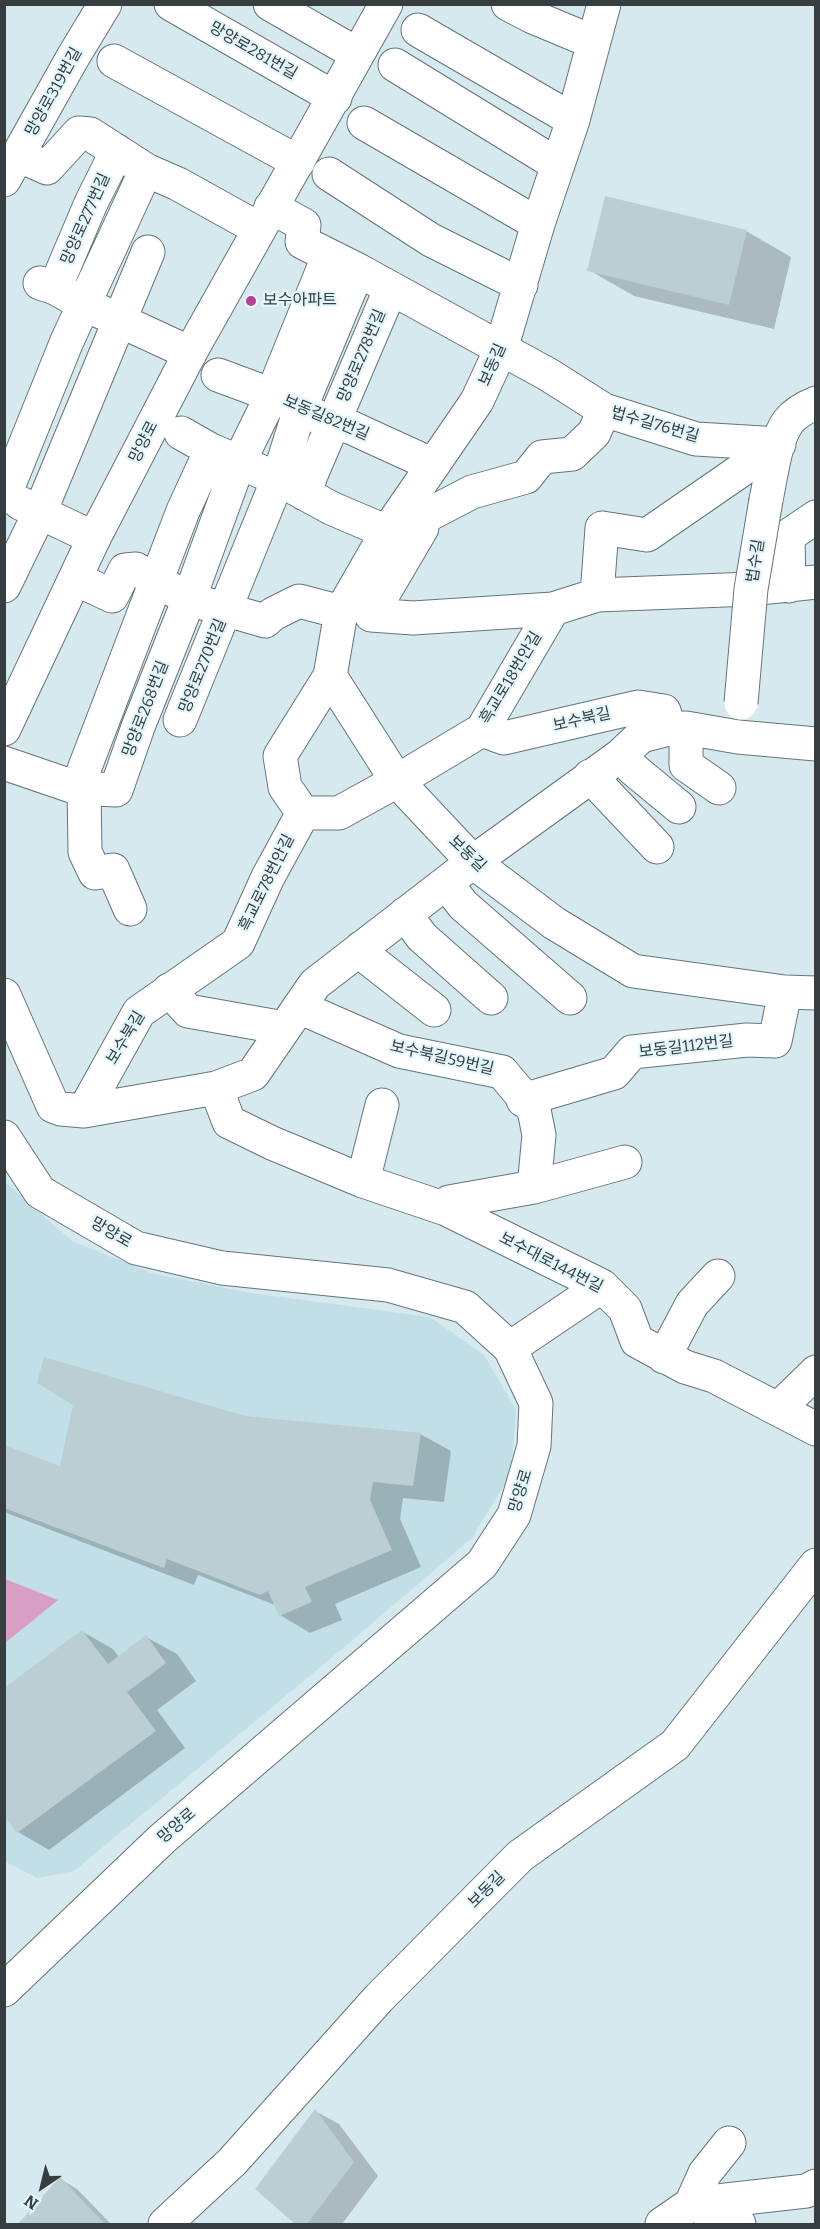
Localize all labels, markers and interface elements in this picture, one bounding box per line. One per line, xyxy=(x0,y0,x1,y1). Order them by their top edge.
street label: 망양로281번길 xyxy=(206,18,300,84)
street label: 망양로319번길 xyxy=(22,44,86,140)
street label: 망양로277번길 xyxy=(57,170,115,268)
place label: 보수아파트 xyxy=(263,291,337,311)
marker: 보수아파트 xyxy=(244,294,258,308)
street label: 망양로278번길 xyxy=(334,306,390,406)
street label: 보동길 xyxy=(475,341,511,389)
street label: 보동길82번길 xyxy=(280,391,372,445)
street label: 법수길76번길 xyxy=(609,403,701,447)
street label: 망양로 xyxy=(125,418,163,466)
street label: 법수길 xyxy=(743,538,769,584)
street label: 망양로270번길 xyxy=(175,616,231,716)
street label: 흑교로18번안길 xyxy=(476,628,546,728)
street label: 망양로268번길 xyxy=(119,658,173,760)
street label: 보수북길 xyxy=(551,704,613,736)
street label: 흑교로78번안길 xyxy=(235,831,299,935)
street label: 보동길 xyxy=(444,832,490,876)
street label: 보수북길 xyxy=(103,1008,149,1068)
street label: 보동길112번길 xyxy=(638,1032,734,1062)
street label: 보수북길59번길 xyxy=(388,1037,496,1079)
street label: 망양로 xyxy=(87,1214,135,1252)
street label: 보수대로144번길 xyxy=(496,1229,606,1297)
street label: 망양로 xyxy=(505,1467,537,1515)
street label: 망양로 xyxy=(154,1804,200,1848)
street label: 보동길 xyxy=(465,1868,509,1912)
north arrow xyxy=(12,2157,72,2217)
text: N xyxy=(21,2191,42,2213)

